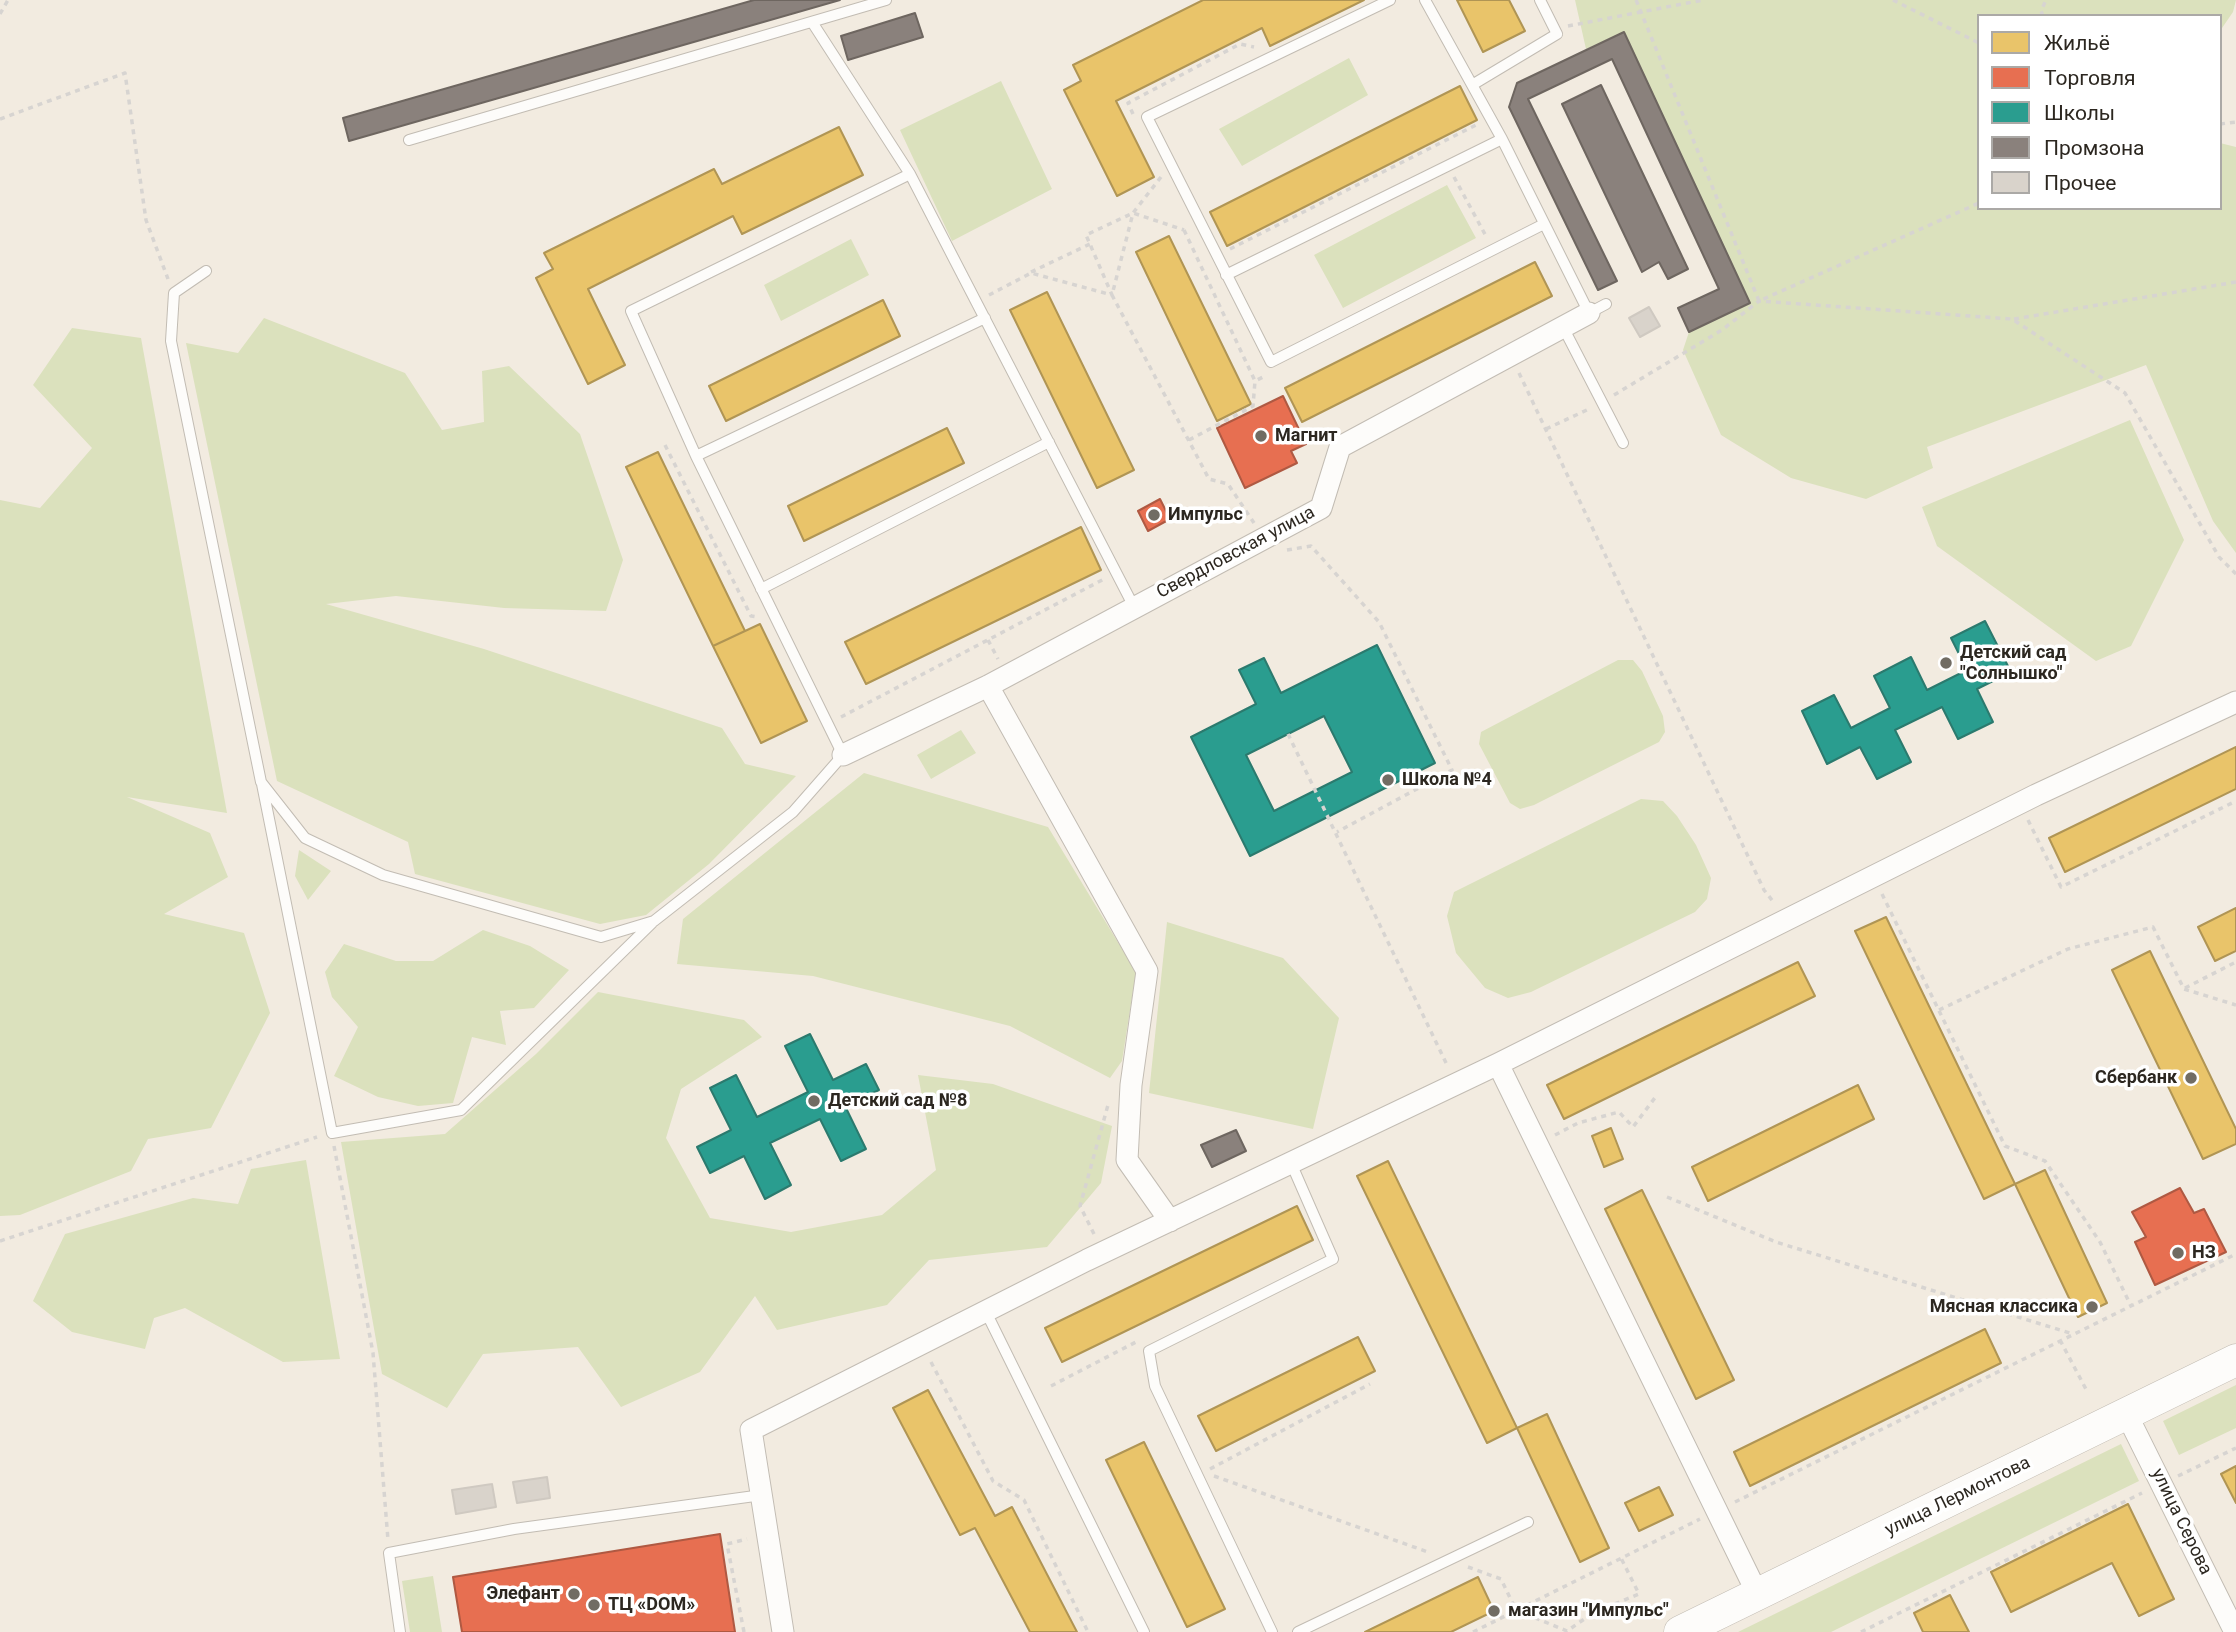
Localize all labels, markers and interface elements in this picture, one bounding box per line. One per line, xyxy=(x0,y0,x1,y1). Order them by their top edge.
legend xyxy=(1977,14,2222,210)
text: Жильё xyxy=(2044,31,2110,55)
text: Торговля xyxy=(2044,66,2136,90)
text: Школы xyxy=(2044,101,2115,125)
text: Промзона xyxy=(2044,136,2145,160)
text: Прочее xyxy=(2044,171,2116,195)
place label: Магнит xyxy=(1275,425,1338,447)
marker: Магнит xyxy=(1253,428,1269,444)
street label: Свердловская улица xyxy=(1153,502,1319,604)
place label: Импульс xyxy=(1168,504,1243,526)
marker: Импульс xyxy=(1146,507,1162,523)
place label: Детский сад "Солнышко" xyxy=(1960,642,2066,684)
marker: Детский сад "Солнышко" xyxy=(1938,655,1954,671)
place label: Школа №4 xyxy=(1402,769,1492,791)
marker: Школа №4 xyxy=(1380,772,1396,788)
place label: Сбербанк xyxy=(2095,1067,2177,1089)
marker: Сбербанк xyxy=(2183,1070,2199,1086)
place label: Детский сад №8 xyxy=(828,1090,967,1112)
marker: Детский сад №8 xyxy=(806,1093,822,1109)
place label: НЗ xyxy=(2192,1242,2216,1264)
marker: НЗ xyxy=(2170,1245,2186,1261)
place label: Мясная классика xyxy=(1930,1296,2078,1318)
marker: Мясная классика xyxy=(2084,1299,2100,1315)
street label: улица Лермонтова xyxy=(1882,1452,2034,1542)
street label: улица Серова xyxy=(2146,1465,2216,1579)
place label: Элефант xyxy=(486,1583,560,1605)
marker: Элефант xyxy=(566,1586,582,1602)
place label: ТЦ «DOM» xyxy=(608,1594,695,1616)
marker: ТЦ «DOM» xyxy=(586,1597,602,1613)
place label: магазин "Импульс" xyxy=(1508,1600,1669,1622)
marker: магазин "Импульс" xyxy=(1486,1603,1502,1619)

